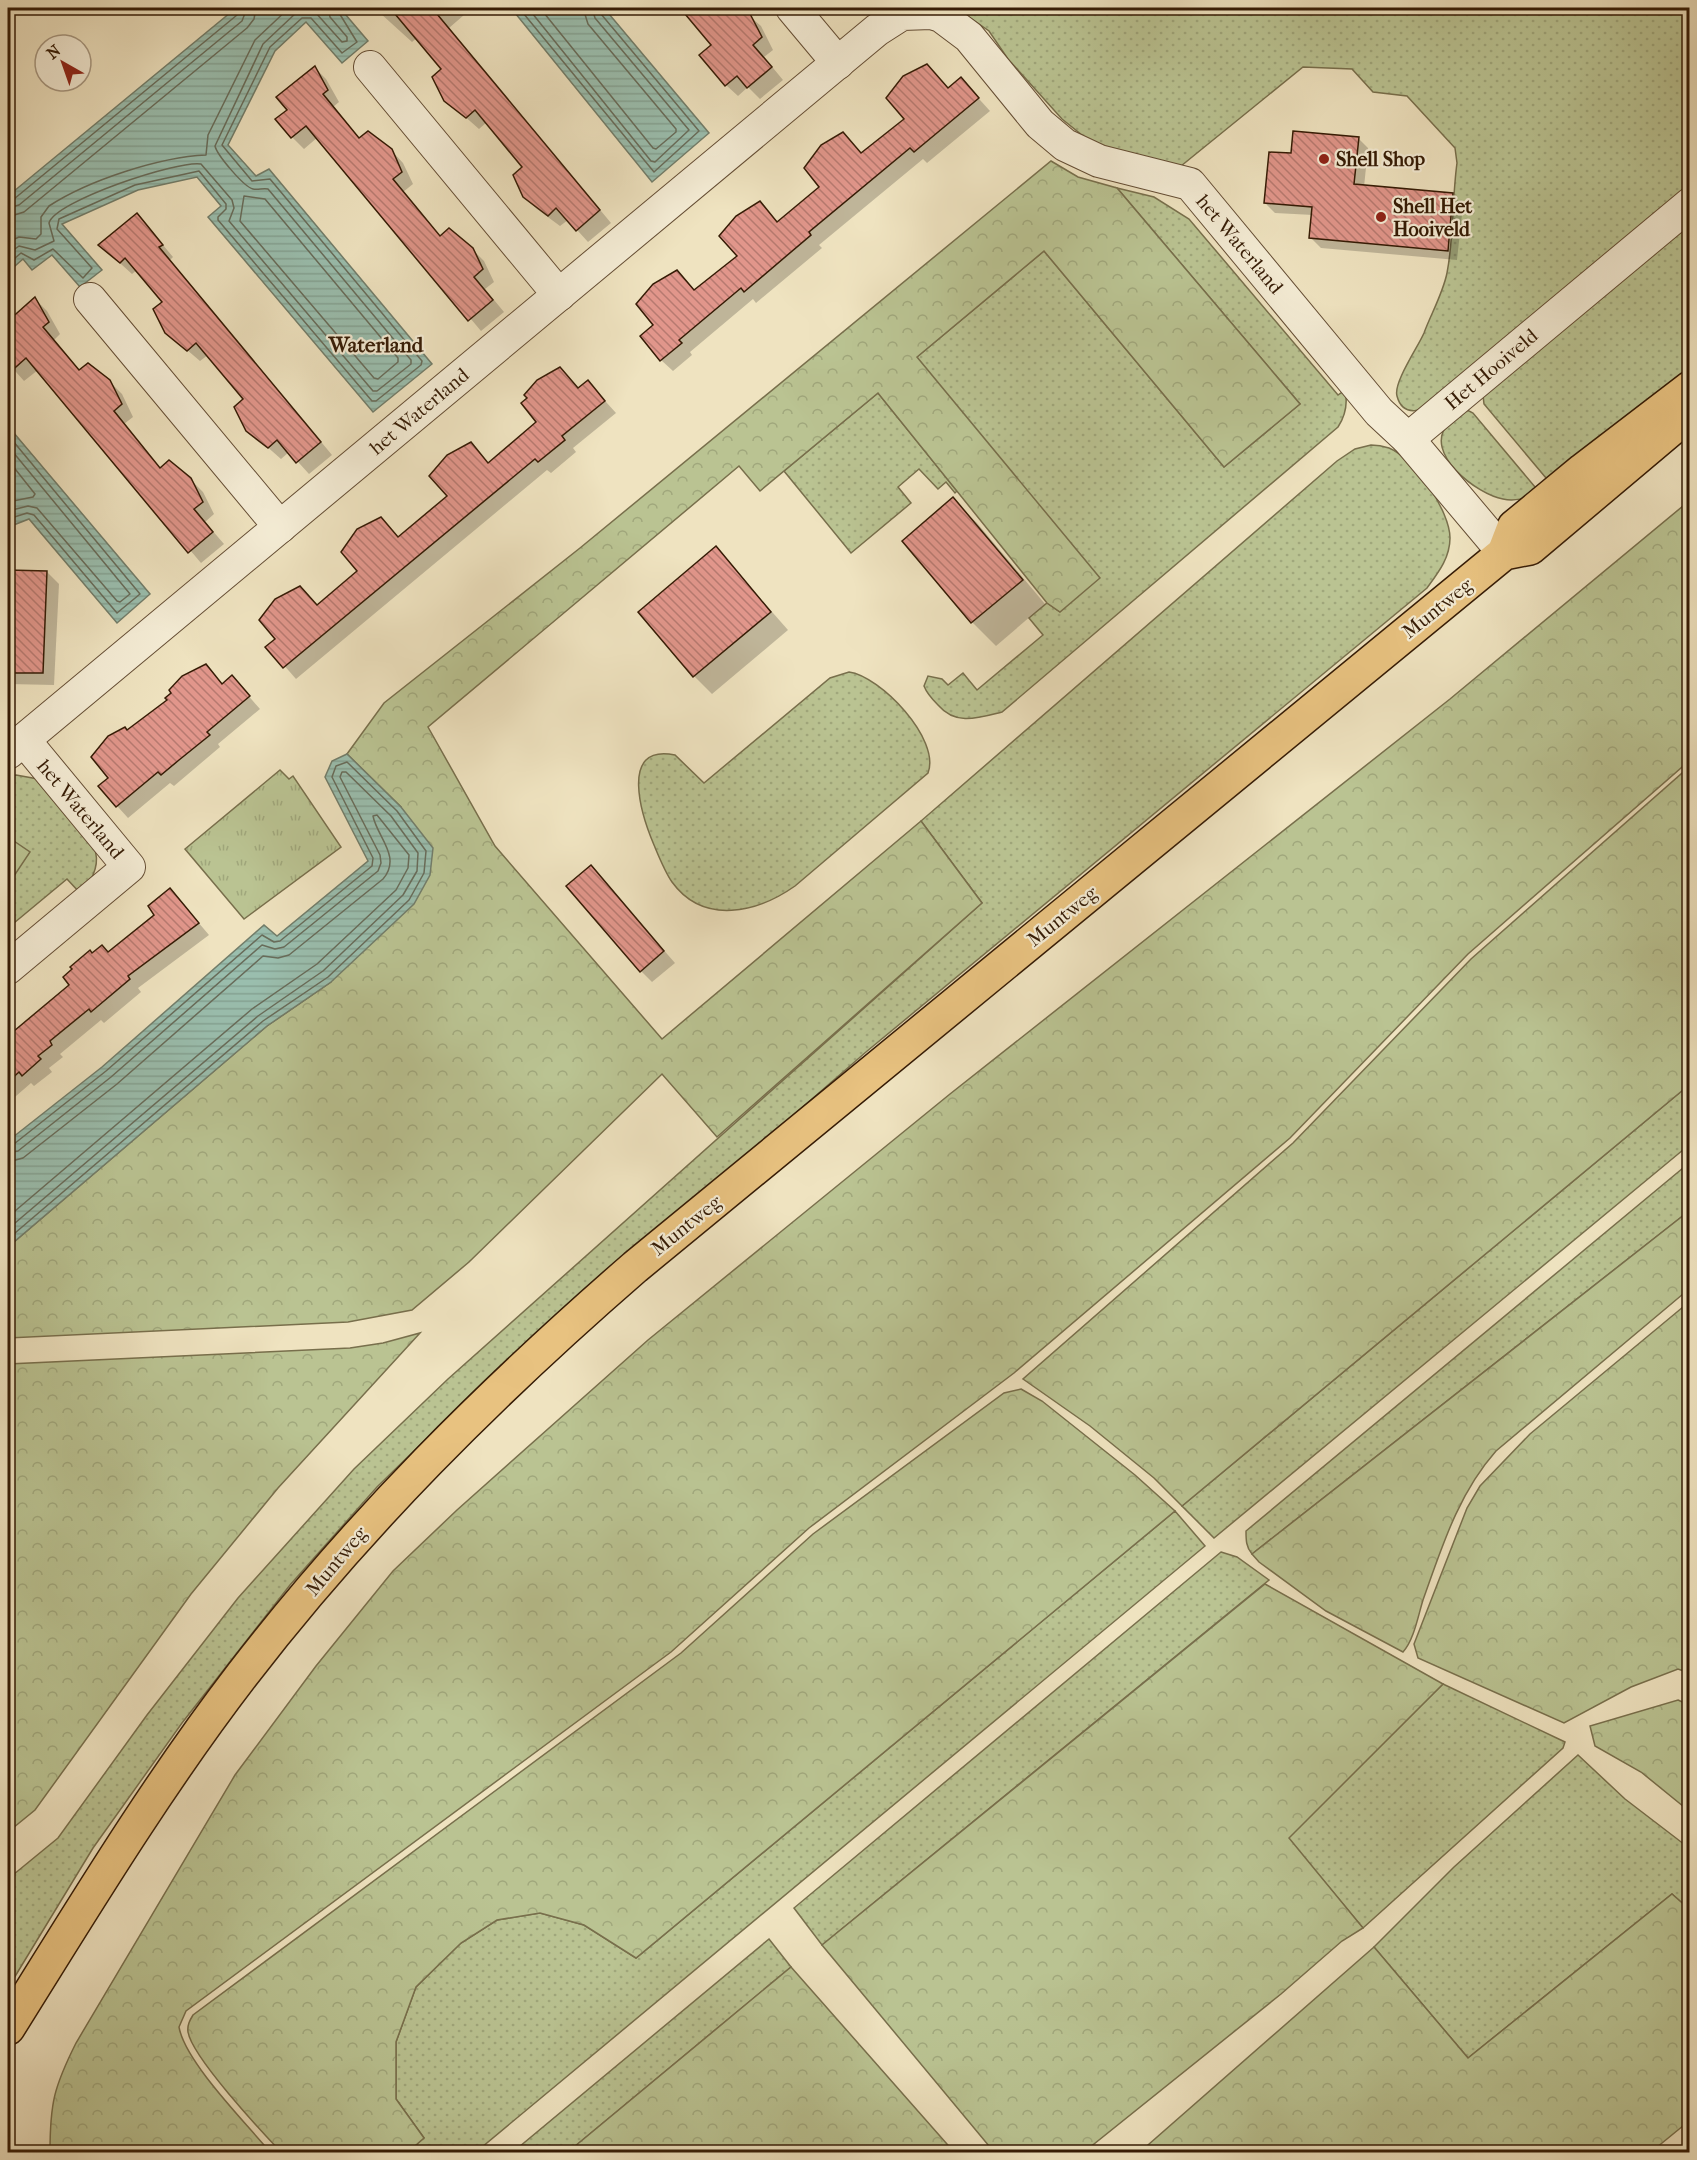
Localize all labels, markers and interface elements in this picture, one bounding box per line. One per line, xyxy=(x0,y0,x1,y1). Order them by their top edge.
north arrow xyxy=(33,33,93,93)
text: N xyxy=(43,40,65,63)
place label: Shell Shop xyxy=(1336,148,1425,171)
marker: Shell Shop xyxy=(1317,152,1331,166)
street label: het Waterland xyxy=(1191,190,1289,300)
place label: Shell Het Hooiveld xyxy=(1393,195,1473,241)
marker: Shell Het Hooiveld xyxy=(1374,210,1388,224)
street label: Het Hooiveld xyxy=(1440,323,1543,415)
district label: Waterland xyxy=(328,333,424,357)
street label: het Waterland xyxy=(365,362,475,460)
street label: Muntweg xyxy=(1398,573,1477,643)
street label: het Waterland xyxy=(32,755,130,865)
street label: Muntweg xyxy=(1023,881,1102,951)
street label: Muntweg xyxy=(647,1190,726,1260)
street label: Muntweg xyxy=(301,1522,372,1601)

